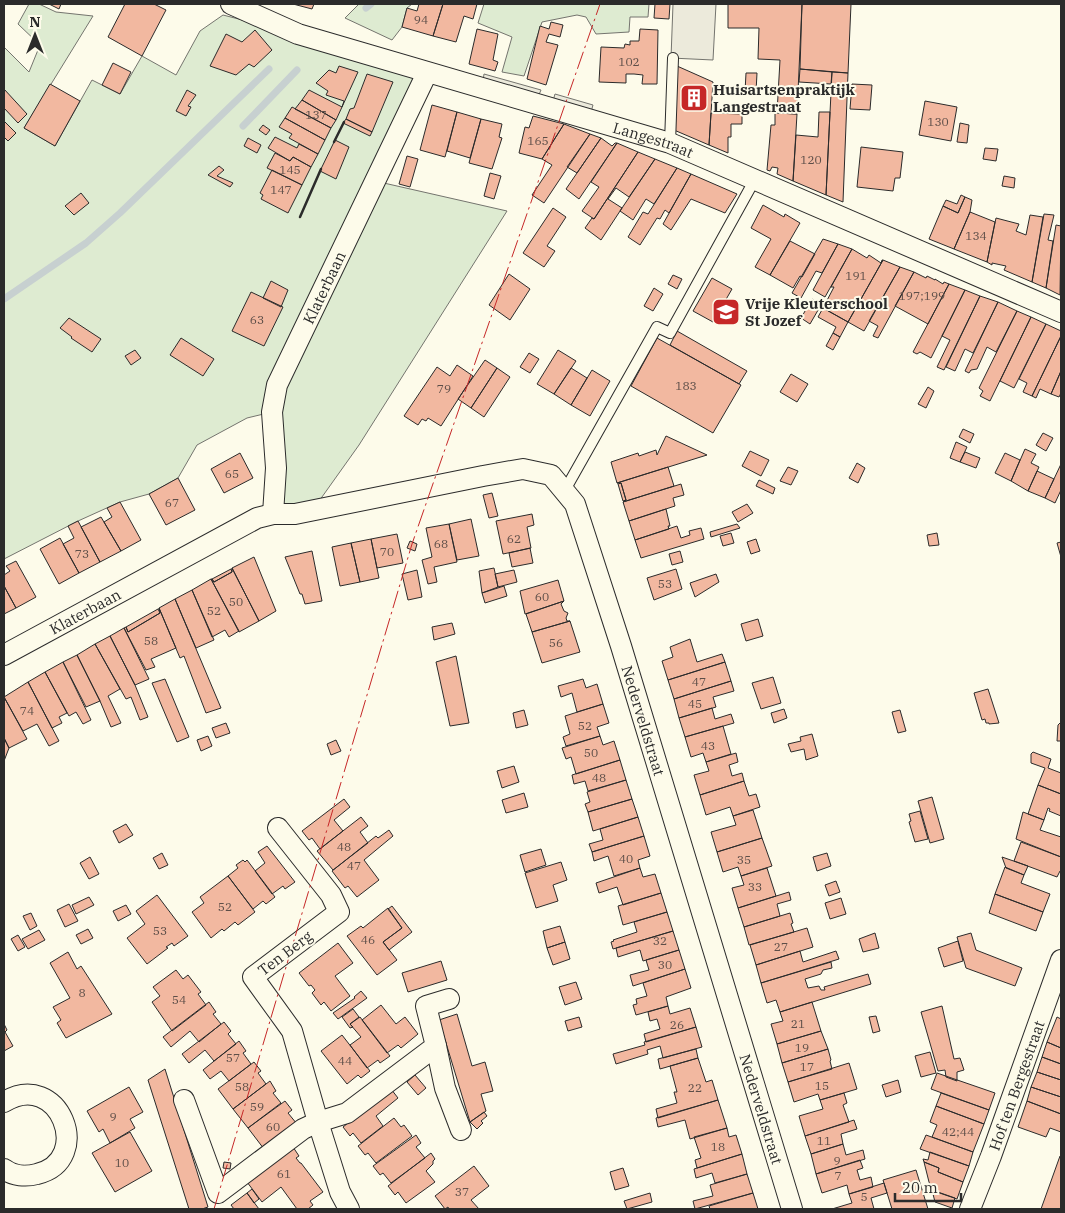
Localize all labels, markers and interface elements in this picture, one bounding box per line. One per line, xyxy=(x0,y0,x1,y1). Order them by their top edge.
north arrow xyxy=(10,10,60,60)
house number: 94 xyxy=(414,12,428,27)
text: N xyxy=(29,13,41,31)
house number: 102 xyxy=(618,54,640,69)
place label: Huisartsenpraktijk Langestraat xyxy=(713,80,856,116)
building icon: Huisartsenpraktijk Langestraat xyxy=(679,83,709,113)
house number: 137 xyxy=(305,107,327,122)
house number: 130 xyxy=(927,114,949,129)
street label: Langestraat xyxy=(611,117,696,162)
house number: 165 xyxy=(527,133,549,148)
house number: 120 xyxy=(800,152,822,167)
house number: 145 xyxy=(279,162,301,177)
house number: 147 xyxy=(270,182,292,197)
house number: 134 xyxy=(965,228,987,243)
street label: Klaterbaan xyxy=(298,248,350,327)
house number: 191 xyxy=(845,268,867,283)
house number: 197;199 xyxy=(899,288,945,303)
place label: Vrije Kleuterschool St Jozef xyxy=(745,294,888,330)
school or university icon: Vrije Kleuterschool St Jozef xyxy=(711,297,741,327)
house number: 63 xyxy=(250,312,264,327)
house number: 183 xyxy=(675,378,697,393)
house number: 79 xyxy=(437,381,451,396)
house number: 65 xyxy=(225,466,239,481)
house number: 67 xyxy=(165,495,179,510)
house number: 62 xyxy=(507,531,521,546)
house number: 68 xyxy=(434,536,448,551)
house number: 70 xyxy=(380,544,394,559)
house number: 73 xyxy=(75,546,89,561)
house number: 53 xyxy=(658,576,672,591)
street label: Klaterbaan xyxy=(46,584,124,638)
house number: 60 xyxy=(535,589,549,604)
house number: 50 xyxy=(229,594,243,609)
house number: 52 xyxy=(207,603,221,618)
house number: 58 xyxy=(144,633,158,648)
house number: 56 xyxy=(549,635,563,650)
street label: Nederveldstraat xyxy=(618,663,669,778)
house number: 47 xyxy=(692,674,706,689)
house number: 45 xyxy=(688,696,702,711)
house number: 74 xyxy=(20,703,34,718)
house number: 52 xyxy=(578,718,592,733)
house number: 43 xyxy=(701,738,715,753)
house number: 50 xyxy=(584,745,598,760)
house number: 48 xyxy=(592,770,606,785)
house number: 48 xyxy=(337,839,351,854)
house number: 40 xyxy=(619,851,633,866)
house number: 35 xyxy=(737,852,751,867)
house number: 47 xyxy=(347,858,361,873)
house number: 33 xyxy=(748,879,762,894)
house number: 52 xyxy=(218,899,232,914)
house number: 53 xyxy=(153,923,167,938)
street label: Ten Berg xyxy=(254,926,316,980)
house number: 46 xyxy=(361,932,375,947)
house number: 32 xyxy=(653,933,667,948)
house number: 27 xyxy=(774,939,788,954)
house number: 30 xyxy=(658,957,672,972)
house number: 8 xyxy=(78,985,86,1000)
house number: 54 xyxy=(172,992,186,1007)
house number: 21 xyxy=(791,1016,805,1031)
house number: 26 xyxy=(670,1017,684,1032)
street label: Hof ten Bergestraat xyxy=(984,1018,1048,1153)
house number: 19 xyxy=(795,1040,809,1055)
house number: 57 xyxy=(226,1050,240,1065)
street label: Nederveldstraat xyxy=(736,1051,787,1166)
house number: 44 xyxy=(338,1053,352,1068)
house number: 17 xyxy=(800,1059,814,1074)
house number: 15 xyxy=(815,1078,829,1093)
house number: 58 xyxy=(235,1079,249,1094)
house number: 22 xyxy=(688,1080,702,1095)
house number: 59 xyxy=(250,1099,264,1114)
house number: 9 xyxy=(109,1109,117,1124)
house number: 60 xyxy=(266,1119,280,1134)
house number: 42;44 xyxy=(942,1124,974,1139)
house number: 11 xyxy=(817,1133,831,1148)
house number: 18 xyxy=(711,1139,725,1154)
house number: 9 xyxy=(833,1153,841,1168)
house number: 10 xyxy=(115,1155,129,1170)
house number: 61 xyxy=(277,1166,291,1181)
house number: 7 xyxy=(834,1168,842,1183)
scale bar xyxy=(895,1170,961,1202)
text: 20 m xyxy=(902,1178,938,1197)
house number: 37 xyxy=(455,1184,469,1199)
house number: 5 xyxy=(860,1189,868,1204)

